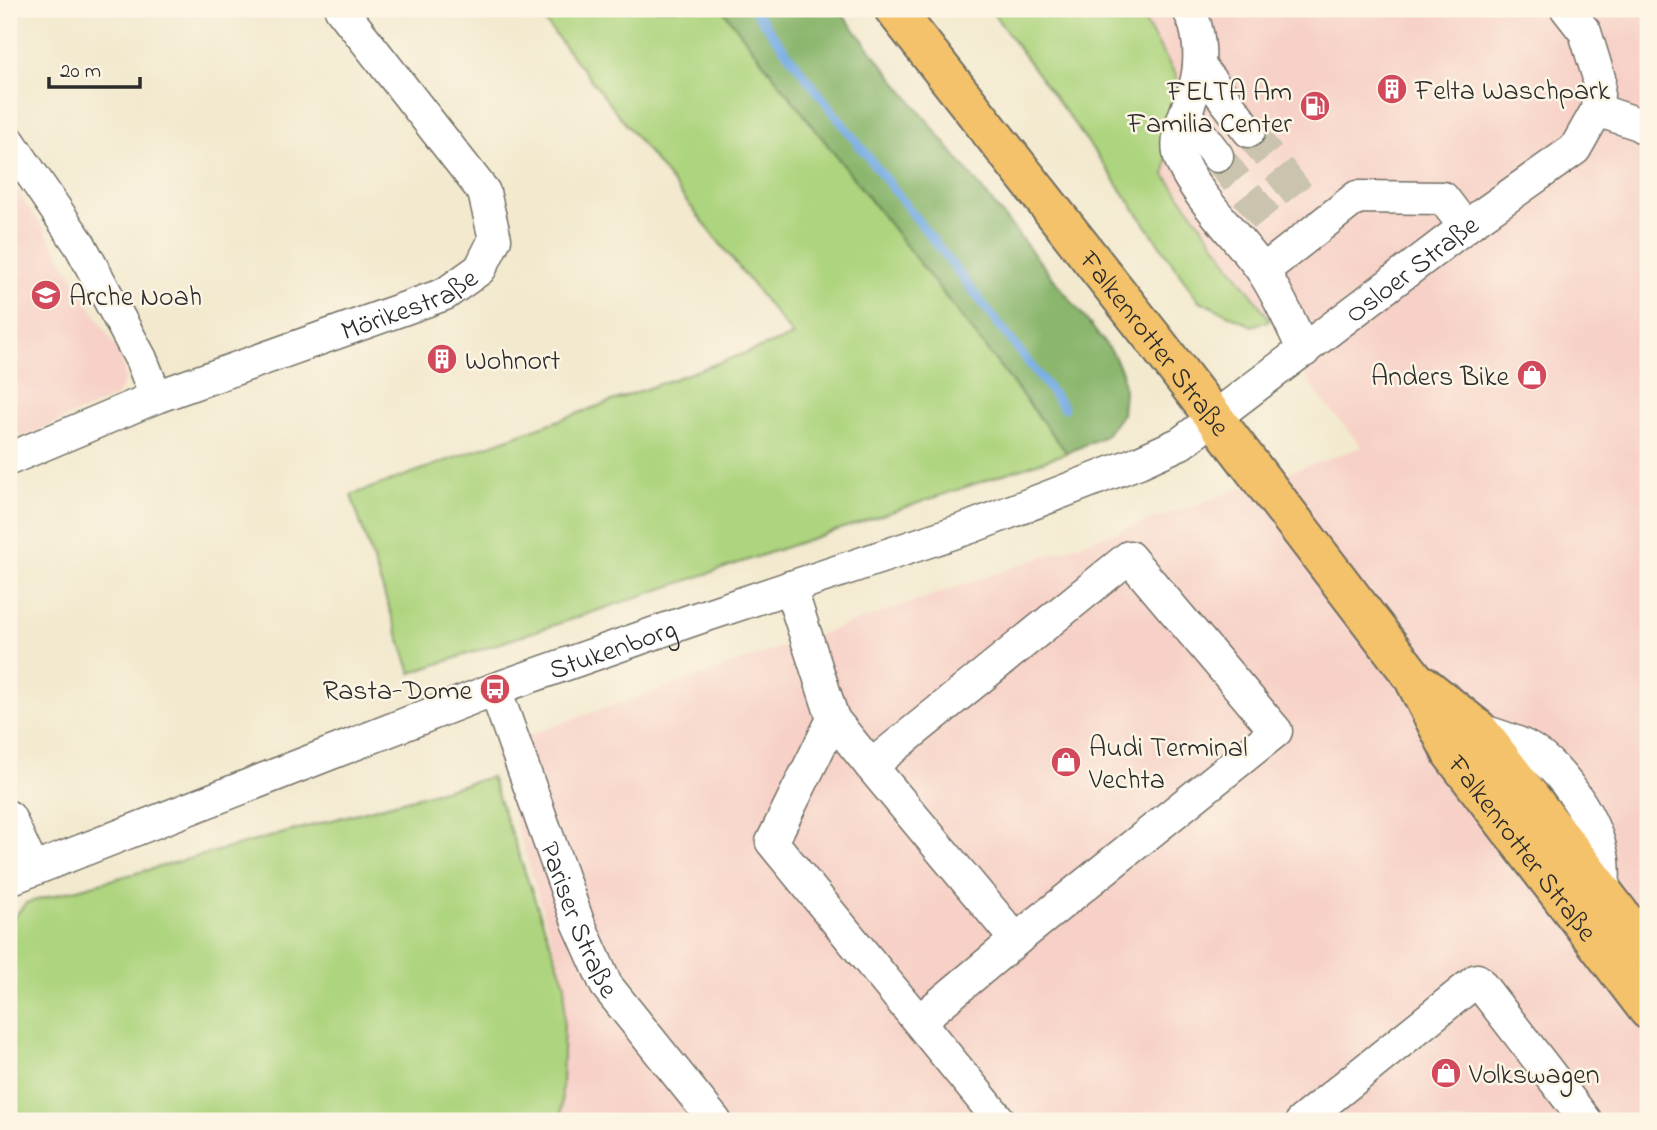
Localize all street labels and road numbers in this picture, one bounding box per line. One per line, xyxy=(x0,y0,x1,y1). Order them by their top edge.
street label: Osloer Straße xyxy=(1338,206,1489,335)
street label: Falkenrotter Straße xyxy=(1067,242,1239,447)
street label: Mörikestraße xyxy=(336,260,488,353)
street label: Stukenborg xyxy=(544,610,683,693)
street label: Falkenrotter Straße xyxy=(1435,747,1606,952)
street label: Pariser Straße xyxy=(527,837,626,1009)

